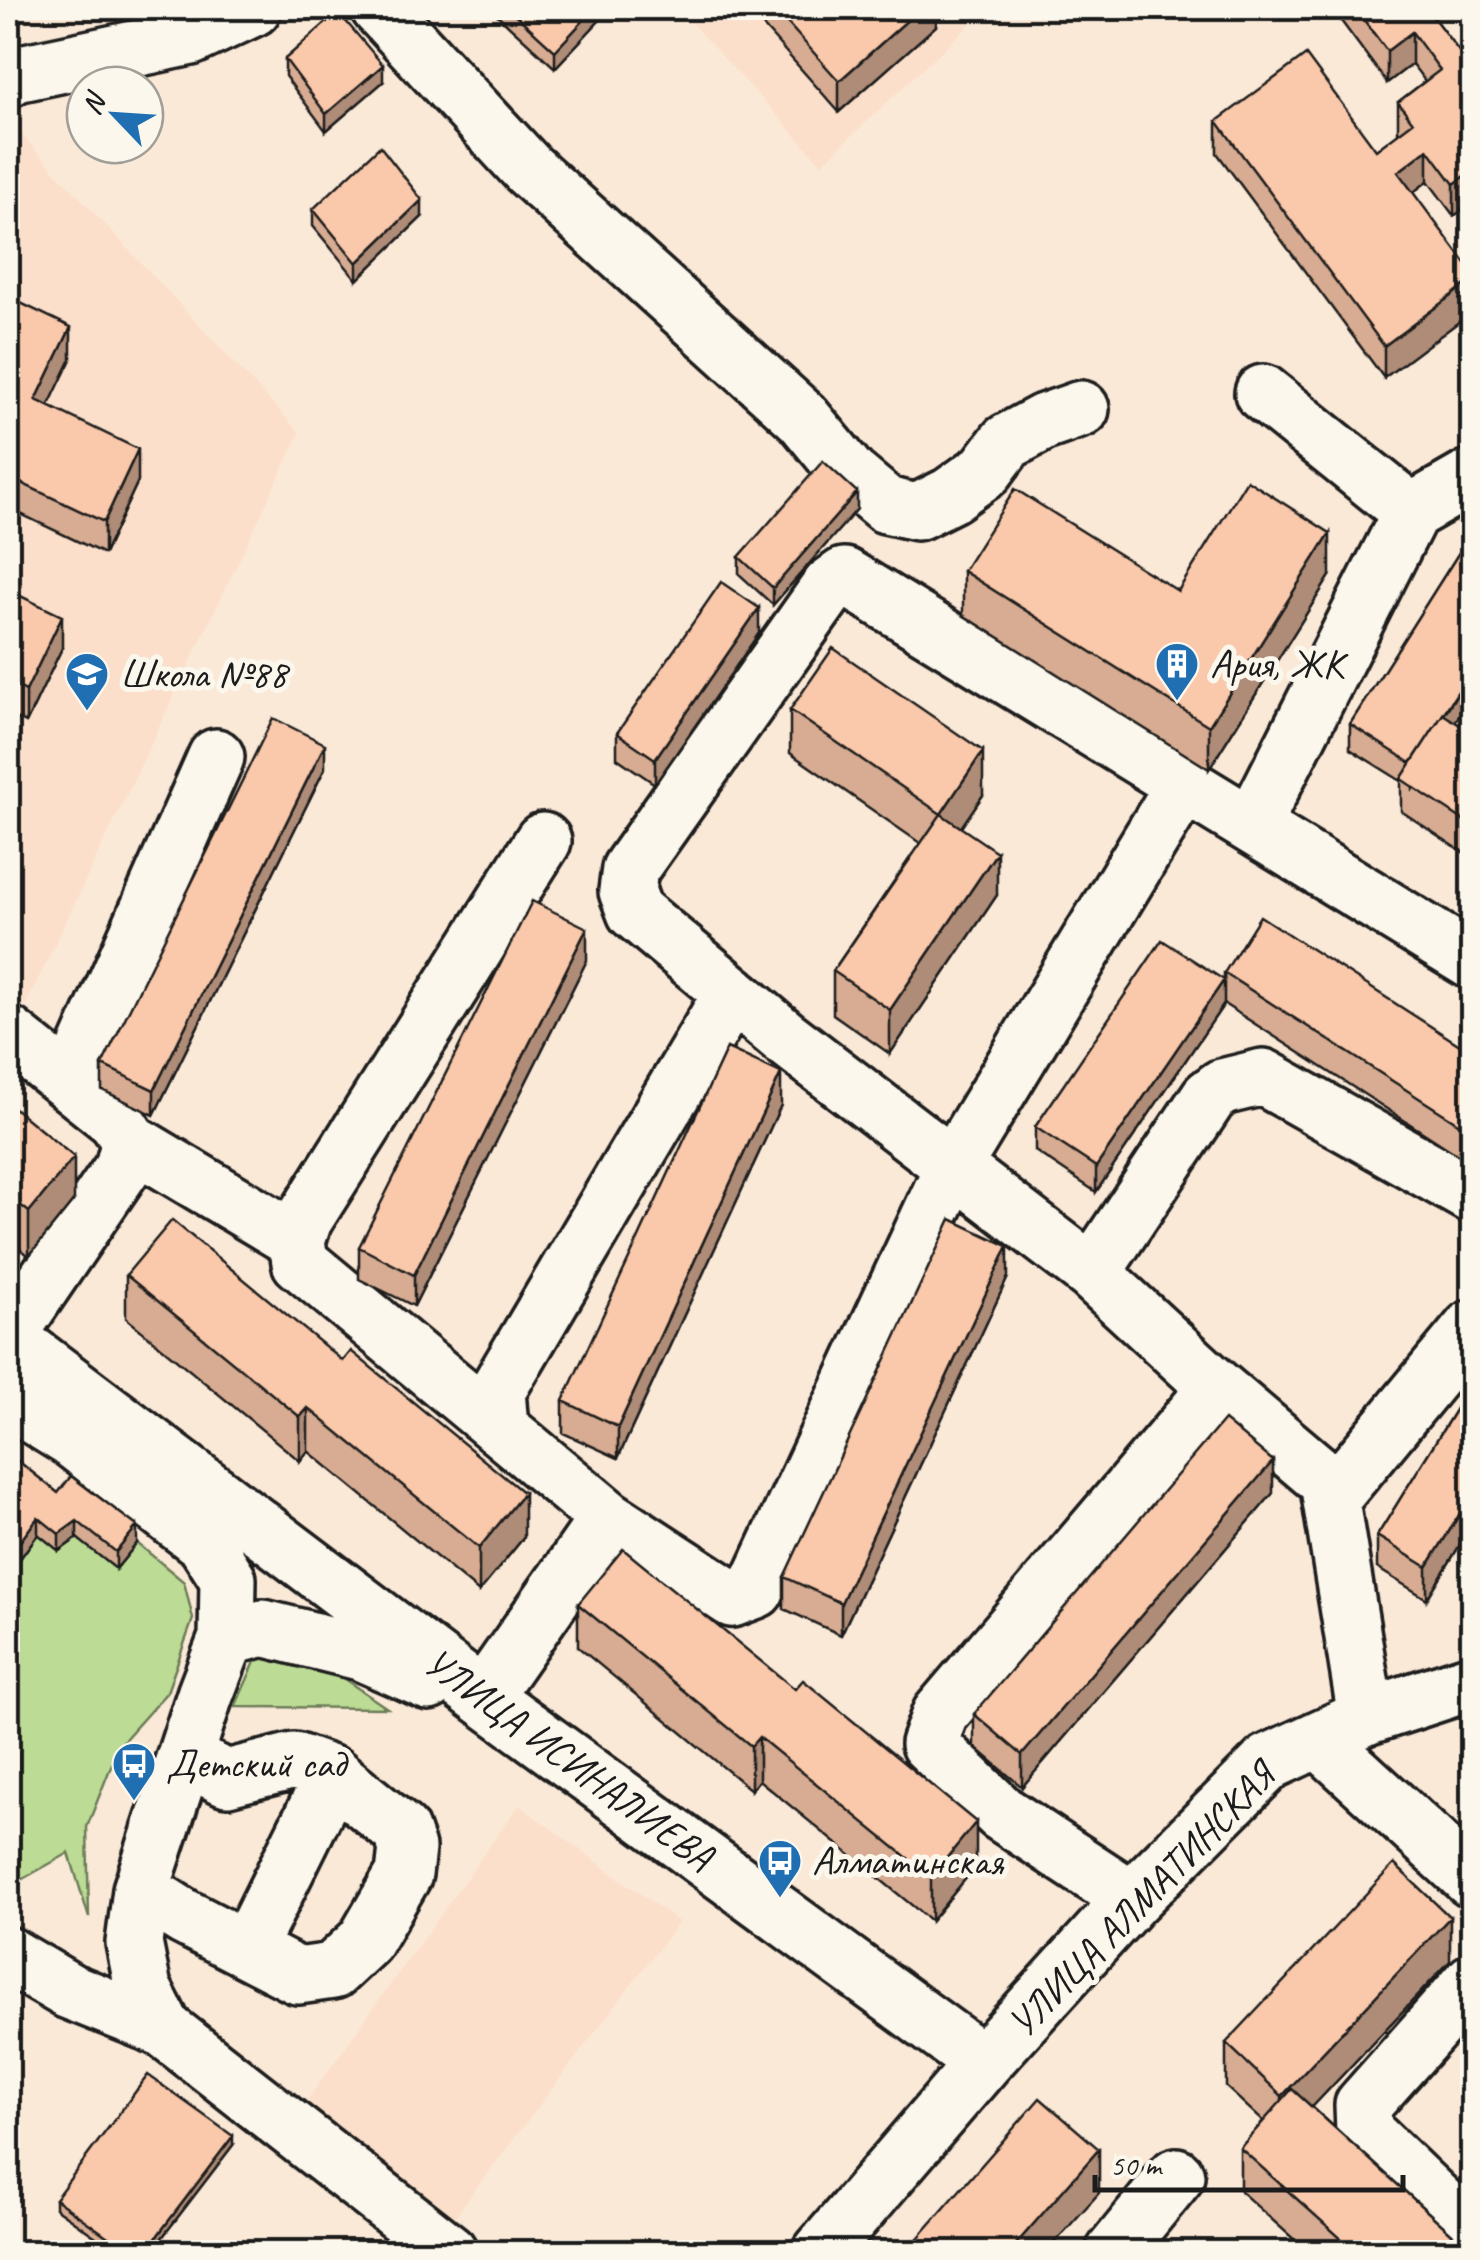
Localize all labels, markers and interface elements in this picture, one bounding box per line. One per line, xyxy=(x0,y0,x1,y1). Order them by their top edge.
north arrow xyxy=(65,65,165,165)
text: N xyxy=(73,85,114,120)
place label: Ария, ЖК xyxy=(1210,639,1349,689)
building icon: Ария, ЖК xyxy=(1154,641,1200,702)
place label: Школа №88 xyxy=(120,649,291,699)
school or university icon: Школа №88 xyxy=(64,651,110,712)
street label: УЛИЦА ИСИНАЛИЕВА xyxy=(414,1637,725,1882)
place label: Детский сад xyxy=(166,1739,349,1789)
bus stop icon: Детский сад xyxy=(111,1741,157,1802)
street label: УЛИЦА АЛМАТИНСКАЯ xyxy=(997,1748,1289,2048)
place label: Алматинская xyxy=(812,1836,1005,1886)
bus stop icon: Алматинская xyxy=(757,1838,803,1899)
scale bar xyxy=(1095,2130,1402,2192)
text: 50 m xyxy=(1110,2146,1163,2184)

